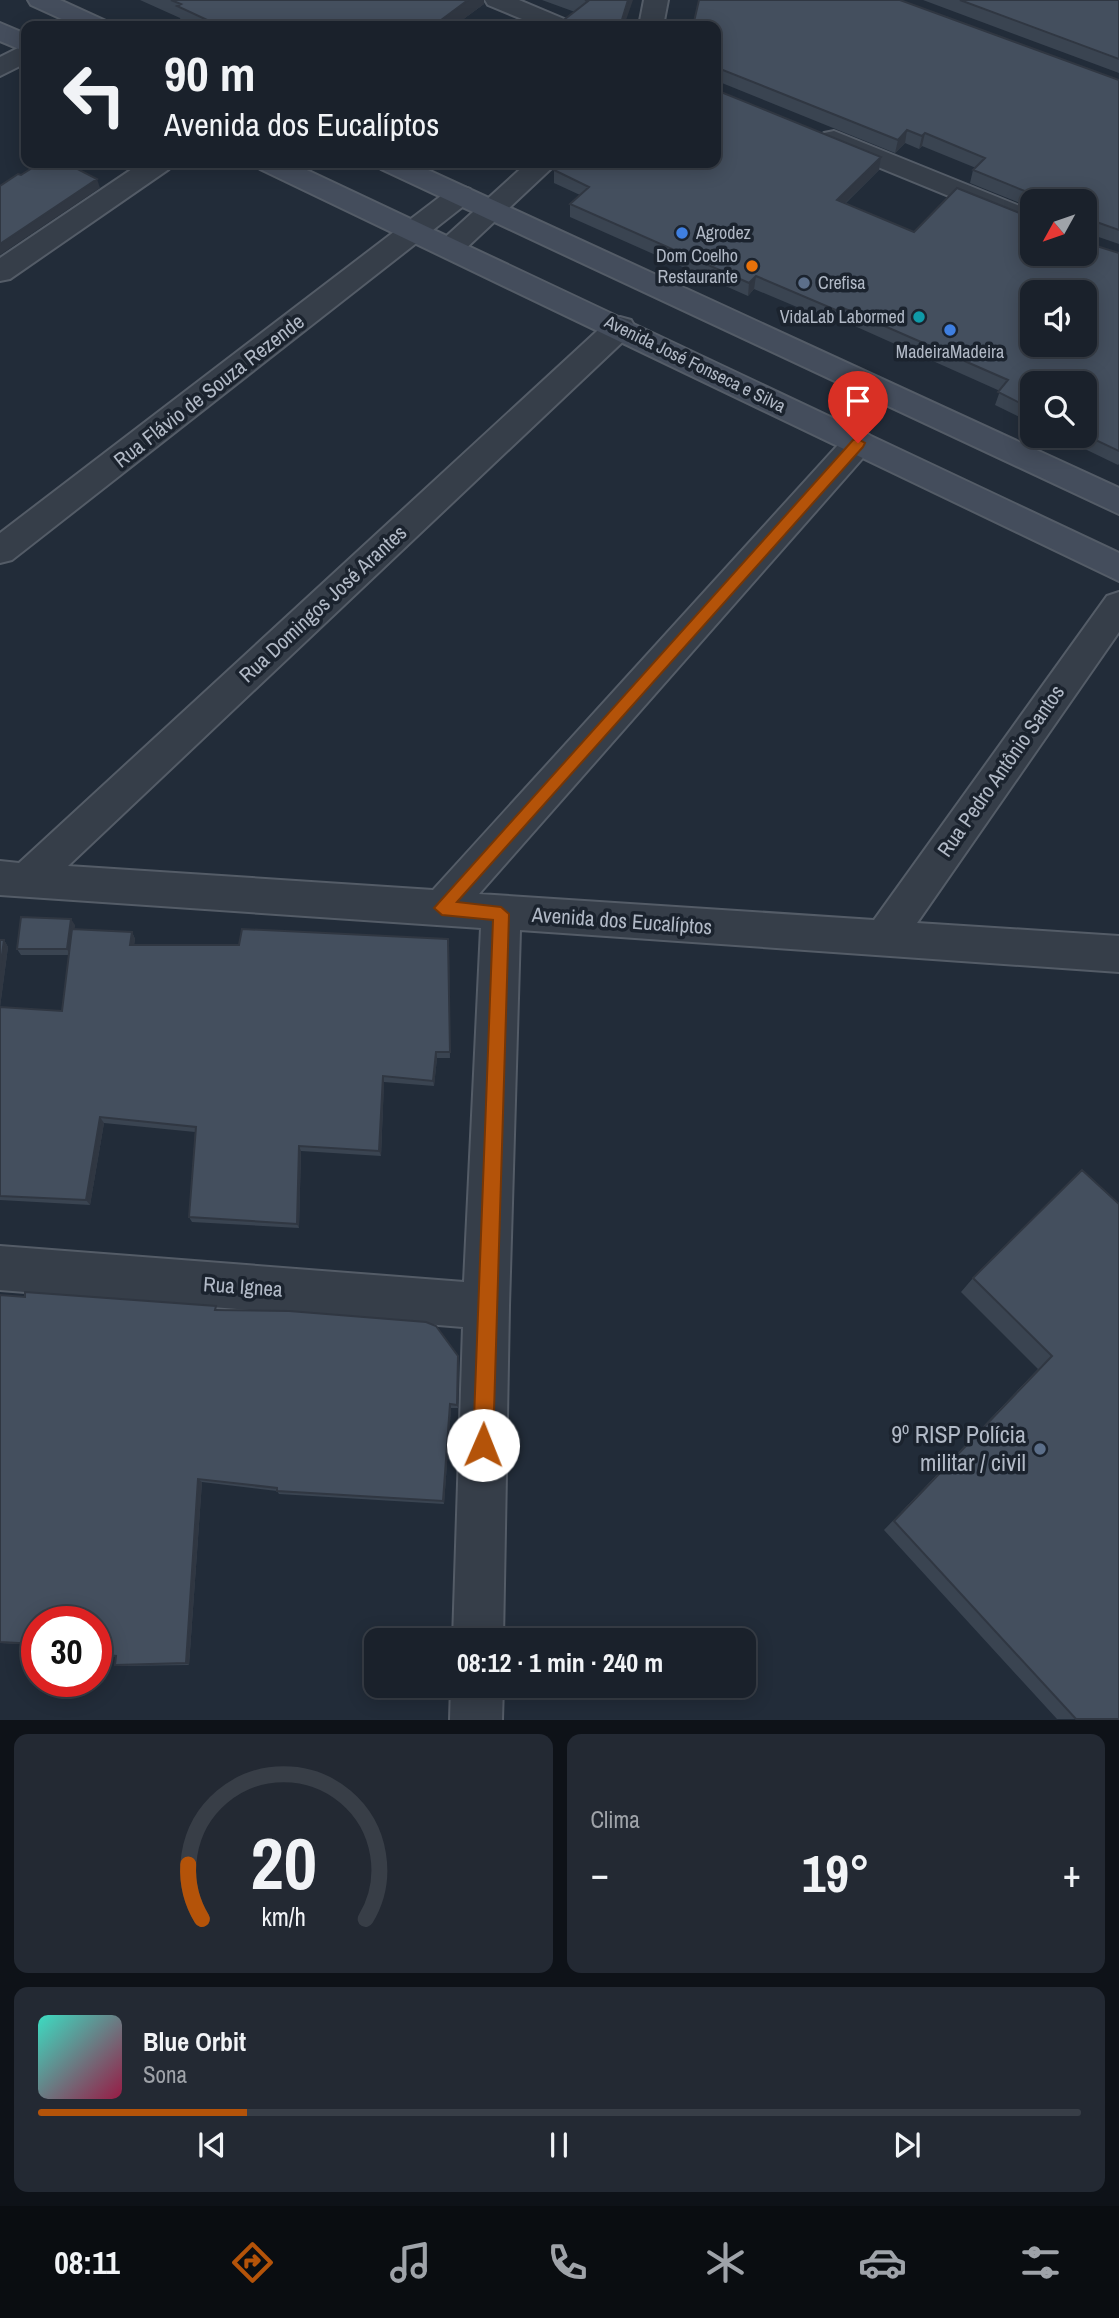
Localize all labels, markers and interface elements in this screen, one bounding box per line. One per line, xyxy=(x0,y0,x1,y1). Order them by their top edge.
text: 90 m xyxy=(164,40,256,106)
icon: left xyxy=(49,49,140,140)
text: Avenida dos Eucalíptos xyxy=(164,103,439,146)
north arrow xyxy=(1020,189,1097,266)
map controls xyxy=(1020,189,1097,448)
place label: Agrodez xyxy=(695,220,751,245)
marker: Agrodez xyxy=(674,225,690,241)
place label: Dom Coelho Restaurante xyxy=(656,243,738,289)
marker: Dom Coelho Restaurante xyxy=(744,258,760,274)
place label: Crefisa xyxy=(818,270,866,295)
marker: Crefisa xyxy=(796,275,812,291)
button: sound xyxy=(1020,280,1097,357)
place label: VidaLab Labormed xyxy=(780,304,905,329)
street label: Rua Flávio de Souza Rezende xyxy=(107,307,310,474)
street label: Avenida José Fonseca e Silva xyxy=(600,308,790,418)
marker: VidaLab Labormed xyxy=(911,309,927,325)
marker: MadeiraMadeira xyxy=(942,322,958,338)
place label: MadeiraMadeira xyxy=(896,339,1004,364)
pin xyxy=(828,371,888,443)
button: search xyxy=(1020,371,1097,448)
icon: arrive xyxy=(839,382,877,420)
street label: Rua Domingos José Arantes xyxy=(233,518,413,689)
street label: Rua Pedro Antônio Santos xyxy=(930,679,1071,863)
street label: Avenida dos Eucalíptos xyxy=(530,900,713,941)
street label: Rua Ignea xyxy=(202,1269,284,1304)
position arrow xyxy=(446,1408,520,1482)
place label: 9º RISP Polícia militar / civil xyxy=(891,1418,1026,1478)
marker: 9º RISP Polícia militar / civil xyxy=(1032,1441,1048,1457)
speed limit sign: 30 xyxy=(21,1606,112,1697)
text: 08:12 · 1 min · 240 m xyxy=(457,1645,663,1680)
text: Clima xyxy=(591,1804,640,1835)
text: 20 xyxy=(250,1815,316,1913)
text: 19° xyxy=(802,1838,870,1908)
text: − xyxy=(591,1848,609,1899)
text: + xyxy=(1063,1848,1081,1899)
text: km/h xyxy=(261,1900,305,1934)
text: Blue Orbit xyxy=(143,2024,246,2059)
text: Sona xyxy=(143,2059,187,2090)
icon: previous xyxy=(193,2126,231,2164)
icon: pause xyxy=(540,2126,578,2164)
icon: next xyxy=(888,2126,926,2164)
icon: directions xyxy=(228,2238,277,2287)
icon: music xyxy=(386,2238,435,2287)
icon: phone xyxy=(543,2238,592,2287)
icon: climate xyxy=(701,2238,750,2287)
icon: car xyxy=(858,2238,907,2287)
icon: filters xyxy=(1016,2238,1065,2287)
text: 08:11 xyxy=(54,2241,120,2284)

